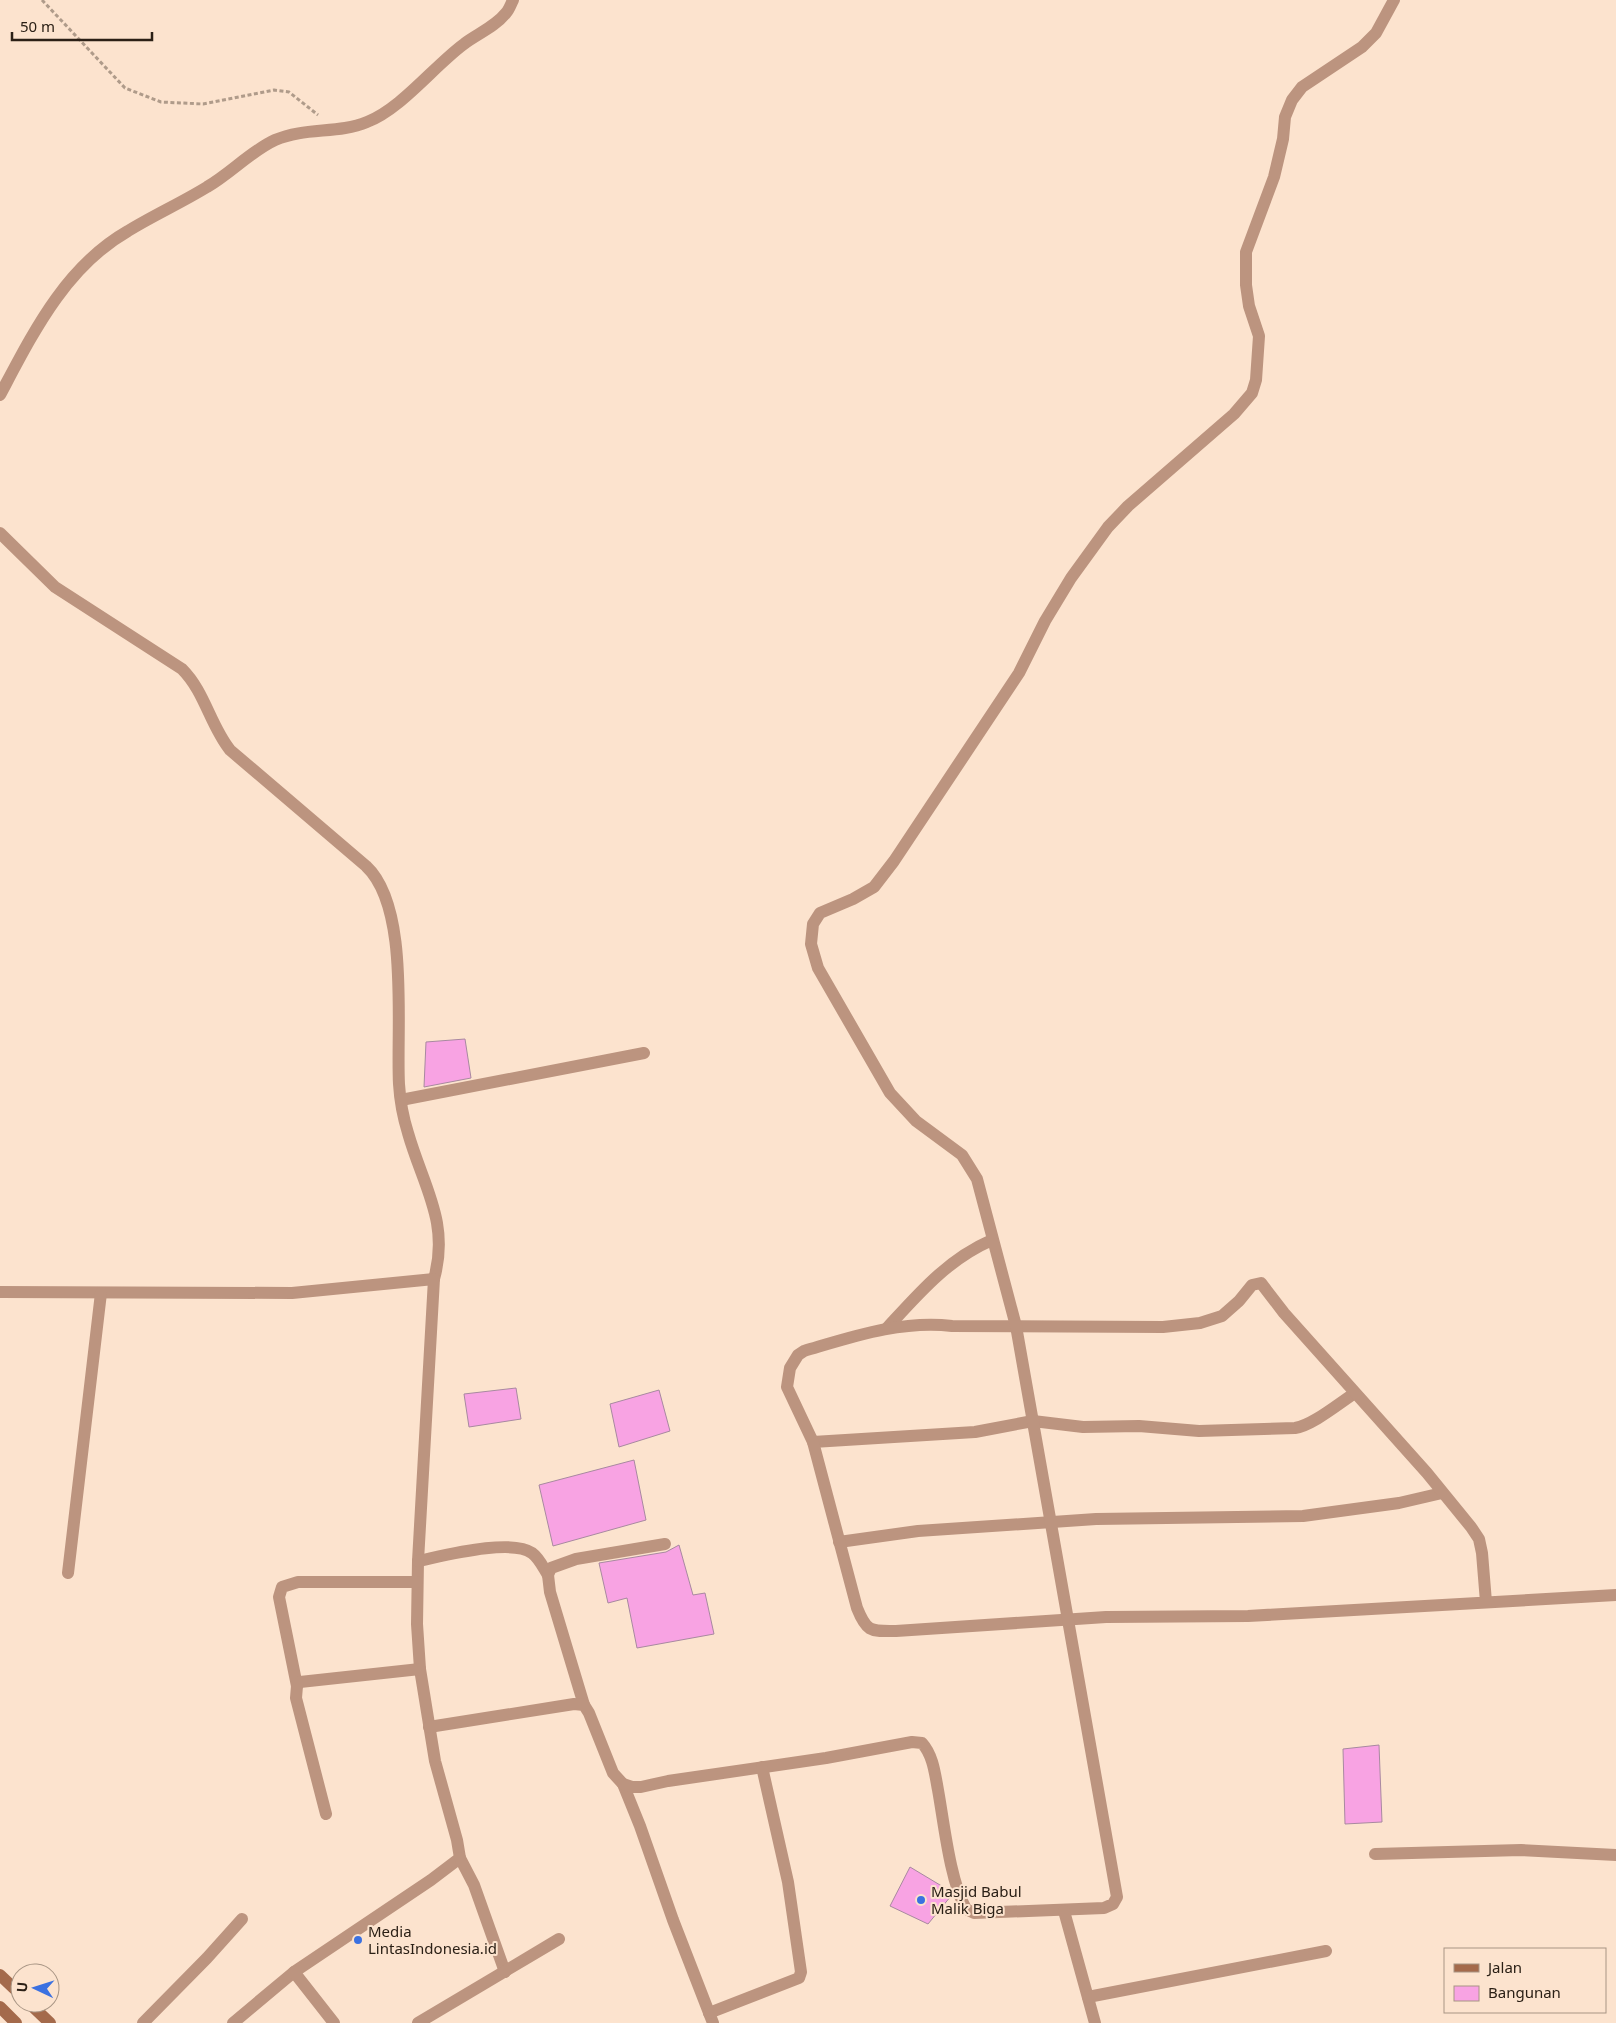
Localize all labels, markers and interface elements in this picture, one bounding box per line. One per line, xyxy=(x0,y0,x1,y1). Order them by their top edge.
scale bar xyxy=(12,10,152,42)
text: 50 m xyxy=(20,16,55,36)
place label: Masjid Babul Malik Biga xyxy=(931,1881,1022,1918)
marker: Masjid Babul Malik Biga xyxy=(915,1894,927,1906)
place label: Media LintasIndonesia.id xyxy=(368,1921,497,1958)
marker: Media LintasIndonesia.id xyxy=(352,1934,364,1946)
legend xyxy=(1444,1948,1606,2013)
text: Jalan xyxy=(1486,1957,1522,1977)
north arrow xyxy=(10,1963,60,2013)
text: U xyxy=(12,1981,31,1993)
text: Bangunan xyxy=(1488,1982,1561,2002)

